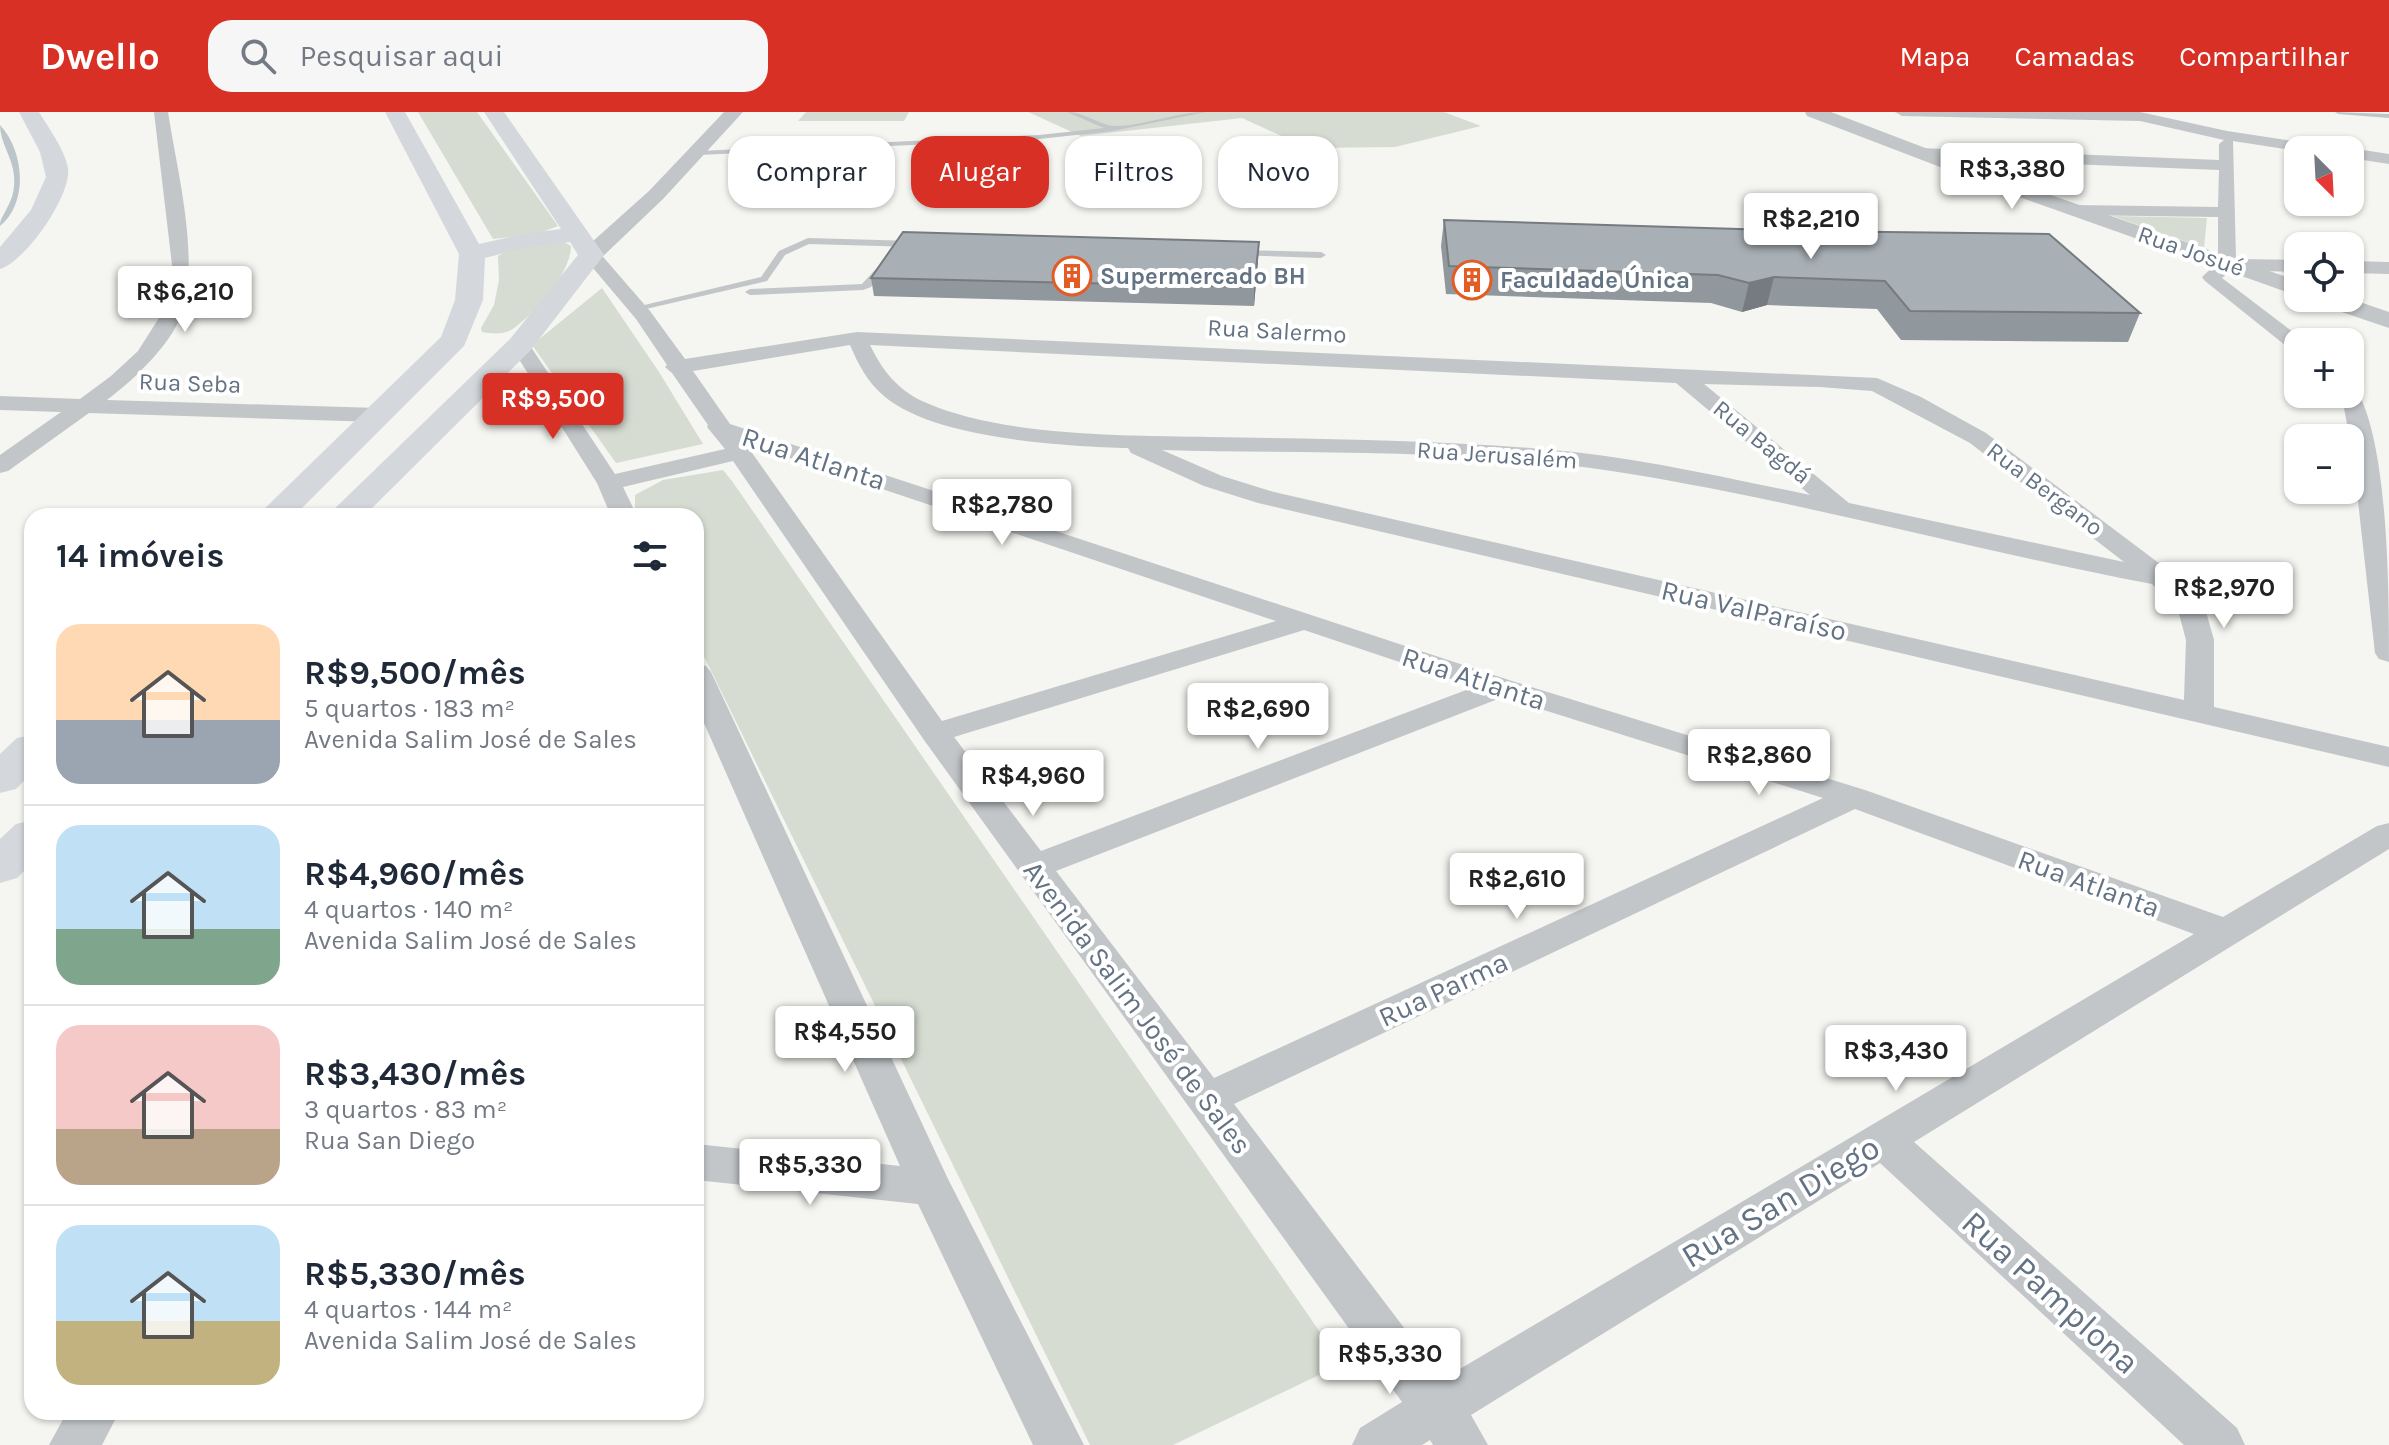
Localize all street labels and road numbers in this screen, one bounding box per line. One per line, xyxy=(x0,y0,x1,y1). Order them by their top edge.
street label: Rua Josué xyxy=(2134,220,2248,282)
street label: Rua Salermo xyxy=(1207,313,1347,349)
street label: Rua Seba xyxy=(138,367,242,399)
street label: Rua Bagdá xyxy=(1708,394,1816,490)
street label: Rua Atlanta xyxy=(738,420,890,497)
street label: Rua Jerusalém xyxy=(1416,435,1578,475)
street label: Rua Bergano xyxy=(1981,436,2109,542)
street label: Rua ValParaíso xyxy=(1658,573,1850,648)
street label: Rua Atlanta xyxy=(1398,640,1550,717)
street label: Rua Atlanta xyxy=(2013,843,2164,924)
street label: Avenida Salim José de Sales xyxy=(1017,854,1259,1160)
street label: Rua Parma xyxy=(1373,945,1513,1034)
street label: Rua San Diego xyxy=(1674,1127,1887,1277)
street label: Rua Pamplona xyxy=(1953,1203,2147,1383)

